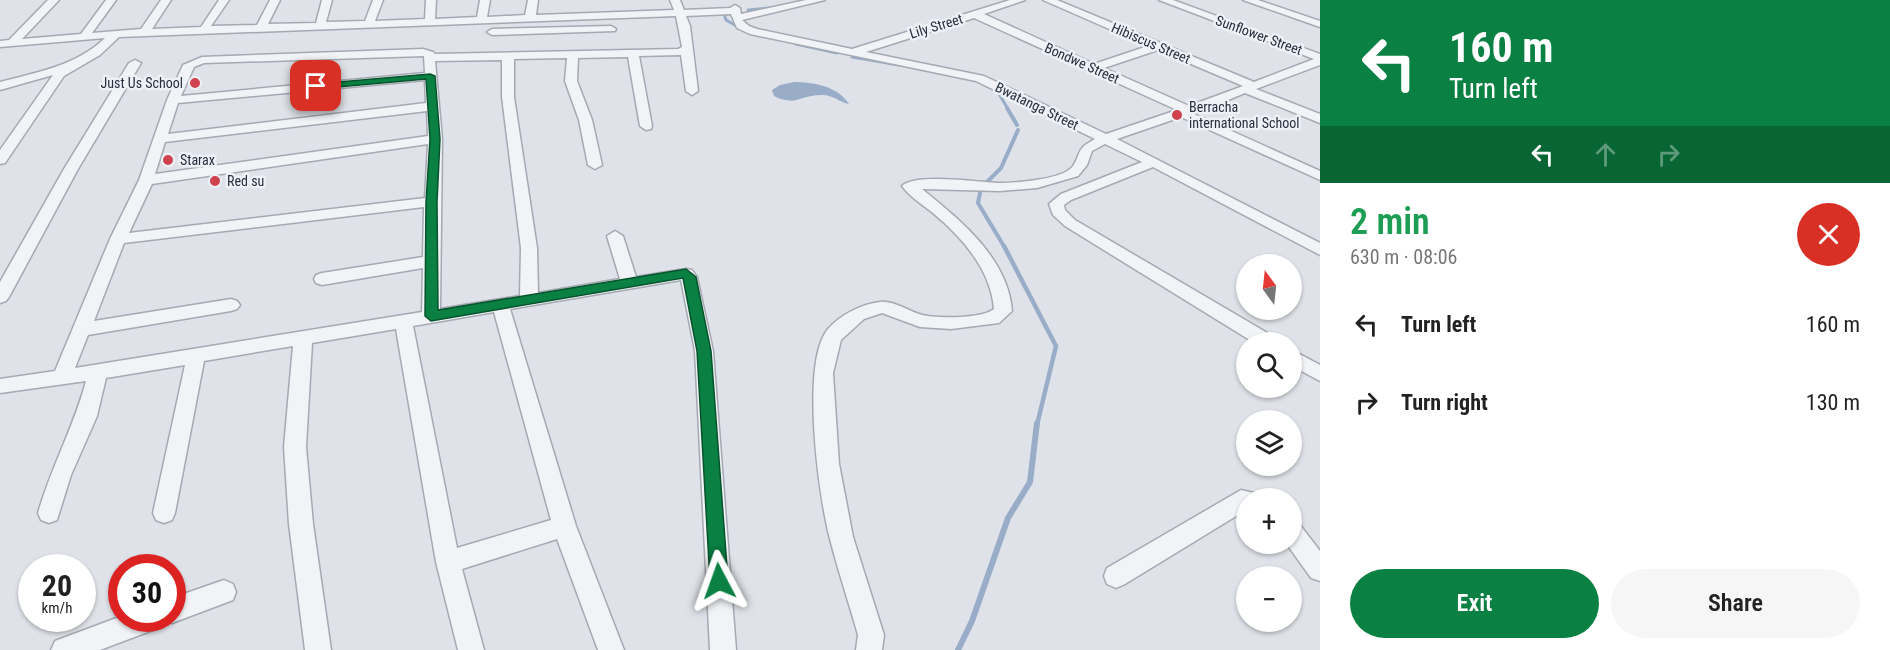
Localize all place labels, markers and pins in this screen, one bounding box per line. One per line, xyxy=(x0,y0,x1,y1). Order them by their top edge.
pin xyxy=(290,60,341,111)
place label: Just Us School xyxy=(101,75,183,91)
marker: Just Us School xyxy=(188,76,202,90)
place label: Berracha international School xyxy=(1189,99,1300,131)
marker: Berracha international School xyxy=(1170,108,1184,122)
place label: Starax xyxy=(180,152,215,168)
marker: Starax xyxy=(161,153,175,167)
place label: Red su xyxy=(227,173,264,189)
marker: Red su xyxy=(208,174,222,188)

